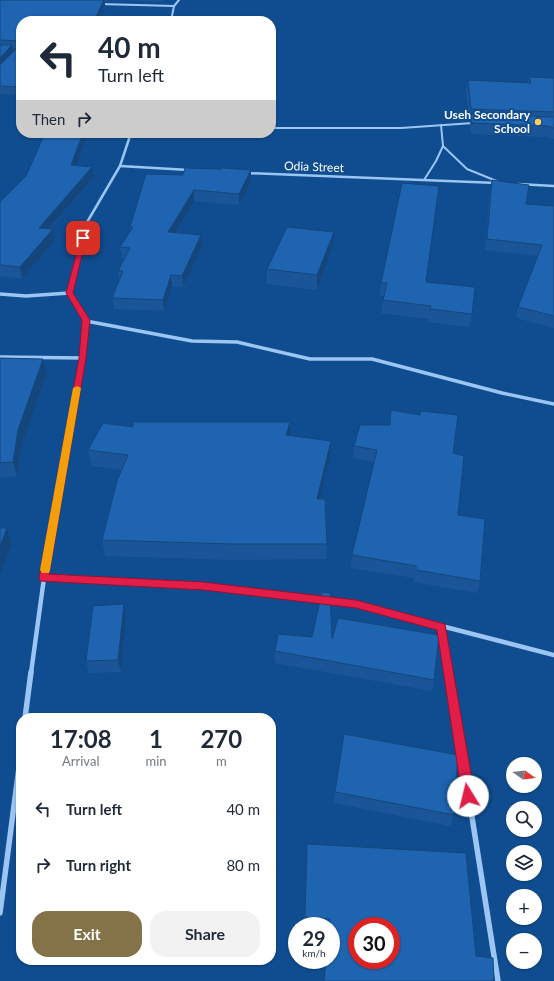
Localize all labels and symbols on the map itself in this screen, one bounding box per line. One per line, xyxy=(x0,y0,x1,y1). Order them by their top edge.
place label: Useh Secondary School xyxy=(444,107,531,136)
marker: Useh Secondary School xyxy=(533,117,543,127)
street label: Odia Street xyxy=(284,158,345,175)
pin xyxy=(66,221,100,255)
north arrow xyxy=(506,757,542,793)
position arrow xyxy=(447,775,489,817)
speed limit sign: 30 xyxy=(348,917,400,969)

